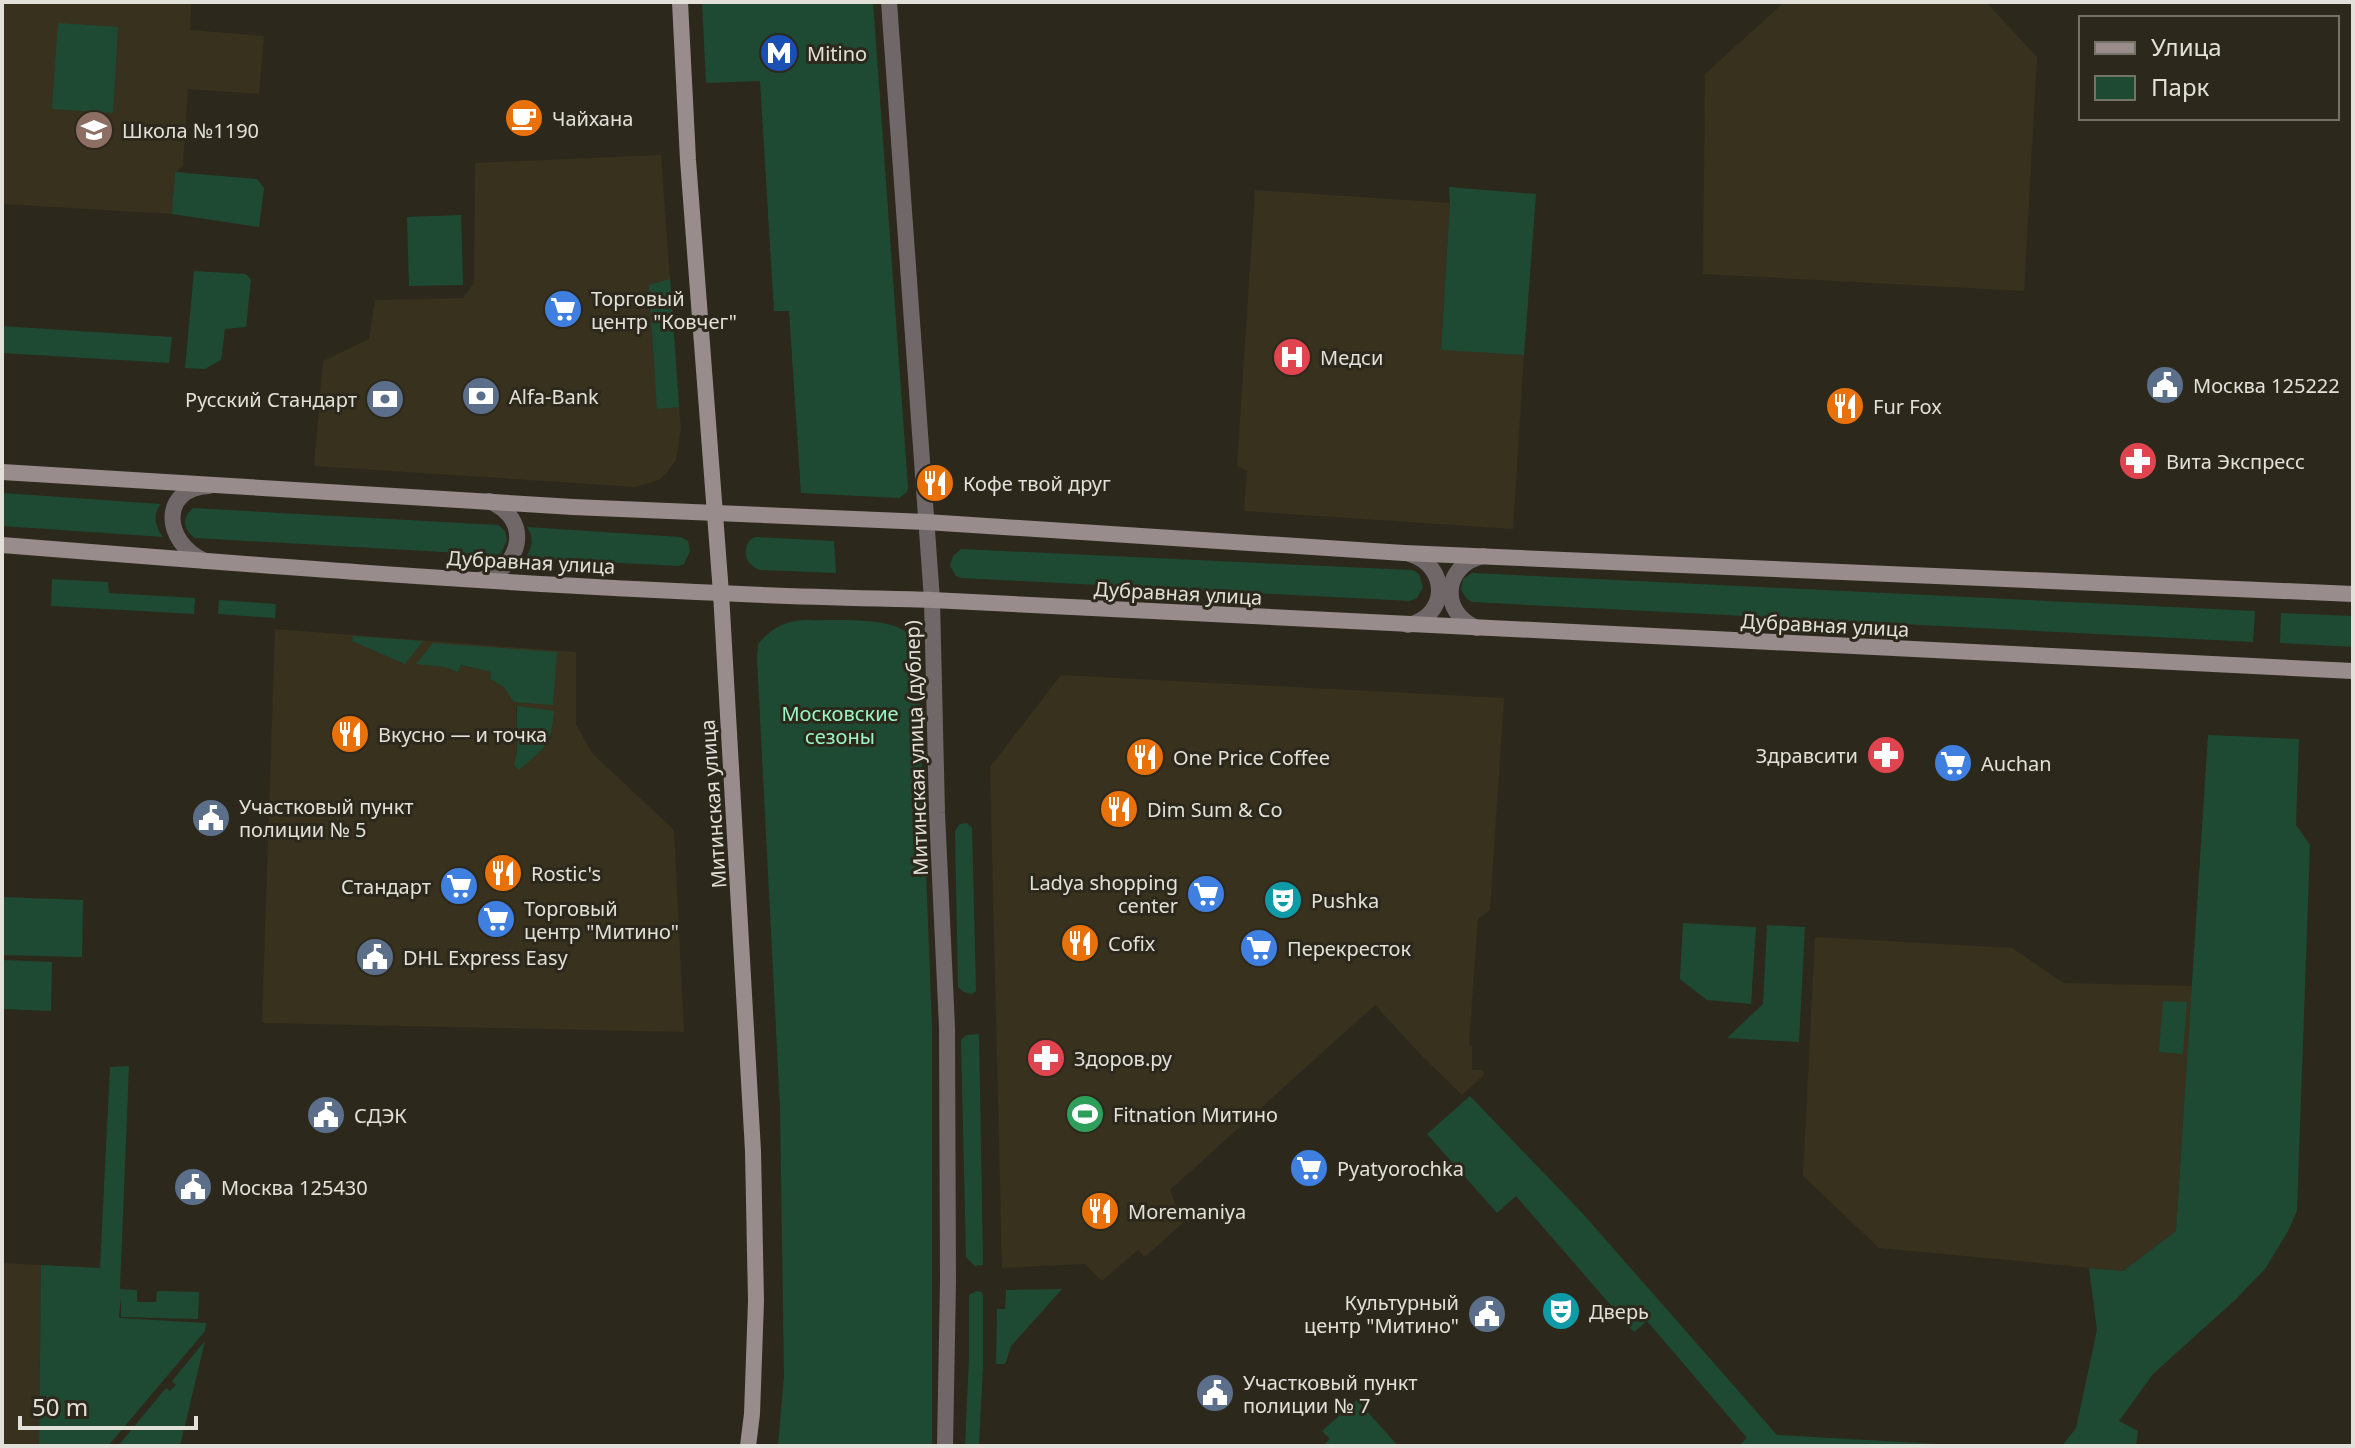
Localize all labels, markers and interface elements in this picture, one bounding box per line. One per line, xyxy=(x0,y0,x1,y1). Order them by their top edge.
legend xyxy=(2079,16,2339,120)
text: Улица xyxy=(2151,30,2222,63)
metro station icon: Mitino xyxy=(758,32,800,74)
place label: Mitino xyxy=(807,40,867,67)
text: Парк xyxy=(2151,70,2210,103)
cafe icon: Чайхана xyxy=(503,97,545,139)
place label: Чайхана xyxy=(552,105,633,132)
school or university icon: Школа №1190 xyxy=(73,109,115,151)
place label: Школа №1190 xyxy=(122,117,259,144)
place label: Торговый центр "Ковчег" xyxy=(591,285,737,335)
supermarket icon: Торговый центр "Ковчег" xyxy=(542,288,584,330)
hospital icon: Медси xyxy=(1271,336,1313,378)
place label: Медси xyxy=(1320,344,1383,371)
public building icon: Москва 125222 xyxy=(2144,364,2186,406)
place label: Москва 125222 xyxy=(2193,372,2340,399)
bank icon: Alfa-Bank xyxy=(460,375,502,417)
bank icon: Русский Стандарт xyxy=(364,378,406,420)
place label: Alfa-Bank xyxy=(509,383,599,410)
restaurant icon: Fur Fox xyxy=(1824,385,1866,427)
place label: Русский Стандарт xyxy=(185,386,357,413)
place label: Fur Fox xyxy=(1873,393,1942,420)
pharmacy icon: Вита Экспресс xyxy=(2117,440,2159,482)
place label: Вита Экспресс xyxy=(2166,448,2305,475)
restaurant icon: Кофе твой друг xyxy=(914,462,956,504)
place label: Кофе твой друг xyxy=(963,470,1111,497)
street label: Дубравная улица xyxy=(446,544,616,580)
street label: Дубравная улица xyxy=(1093,575,1263,611)
street label: Дубравная улица xyxy=(1740,607,1910,643)
street label: Митинская улица (дублер) xyxy=(898,620,934,876)
park label: Московские сезоны xyxy=(781,700,899,750)
restaurant icon: Вкусно — и точка xyxy=(329,713,371,755)
street label: Митинская улица xyxy=(694,719,732,889)
place label: Вкусно — и точка xyxy=(378,721,547,748)
pharmacy icon: Здравсити xyxy=(1865,734,1907,776)
restaurant icon: One Price Coffee xyxy=(1124,736,1166,778)
place label: Здравсити xyxy=(1756,742,1858,769)
supermarket icon: Auchan xyxy=(1932,742,1974,784)
place label: One Price Coffee xyxy=(1173,744,1330,771)
place label: Auchan xyxy=(1981,750,2052,777)
restaurant icon: Dim Sum & Co xyxy=(1098,788,1140,830)
place label: Участковый пункт полиции № 5 xyxy=(239,793,414,843)
place label: Dim Sum & Co xyxy=(1147,796,1282,823)
public building icon: Участковый пункт полиции № 5 xyxy=(190,797,232,839)
restaurant icon: Rostic's xyxy=(482,852,524,894)
place label: Rostic's xyxy=(531,860,601,887)
supermarket icon: Стандарт xyxy=(438,865,480,907)
place label: Ladya shopping center xyxy=(1029,869,1178,919)
place label: Стандарт xyxy=(341,873,431,900)
supermarket icon: Ladya shopping center xyxy=(1185,873,1227,915)
theatre icon: Pushka xyxy=(1262,879,1304,921)
place label: Pushka xyxy=(1311,887,1379,914)
place label: Торговый центр "Митино" xyxy=(524,895,679,945)
supermarket icon: Торговый центр "Митино" xyxy=(475,898,517,940)
restaurant icon: Cofix xyxy=(1059,922,1101,964)
supermarket icon: Перекресток xyxy=(1238,927,1280,969)
place label: Cofix xyxy=(1108,930,1156,957)
place label: Перекресток xyxy=(1287,935,1411,962)
public building icon: DHL Express Easy xyxy=(354,936,396,978)
place label: DHL Express Easy xyxy=(403,944,569,971)
pharmacy icon: Здоров.ру xyxy=(1025,1037,1067,1079)
place label: Здоров.ру xyxy=(1074,1045,1173,1072)
sports icon: Fitnation Митино xyxy=(1064,1093,1106,1135)
public building icon: СДЭК xyxy=(305,1094,347,1136)
place label: Fitnation Митино xyxy=(1113,1101,1278,1128)
place label: СДЭК xyxy=(354,1102,407,1129)
supermarket icon: Pyatyorochka xyxy=(1288,1147,1330,1189)
place label: Pyatyorochka xyxy=(1337,1155,1464,1182)
public building icon: Москва 125430 xyxy=(172,1166,214,1208)
place label: Москва 125430 xyxy=(221,1174,368,1201)
restaurant icon: Moremaniya xyxy=(1079,1190,1121,1232)
place label: Moremaniya xyxy=(1128,1198,1246,1225)
place label: Культурный центр "Митино" xyxy=(1304,1289,1459,1339)
theatre icon: Дверь xyxy=(1540,1290,1582,1332)
public building icon: Культурный центр "Митино" xyxy=(1466,1293,1508,1335)
place label: Дверь xyxy=(1589,1298,1649,1325)
place label: Участковый пункт полиции № 7 xyxy=(1243,1369,1418,1419)
public building icon: Участковый пункт полиции № 7 xyxy=(1194,1372,1236,1414)
scale bar xyxy=(20,1380,196,1430)
text: 50 m xyxy=(32,1390,88,1423)

